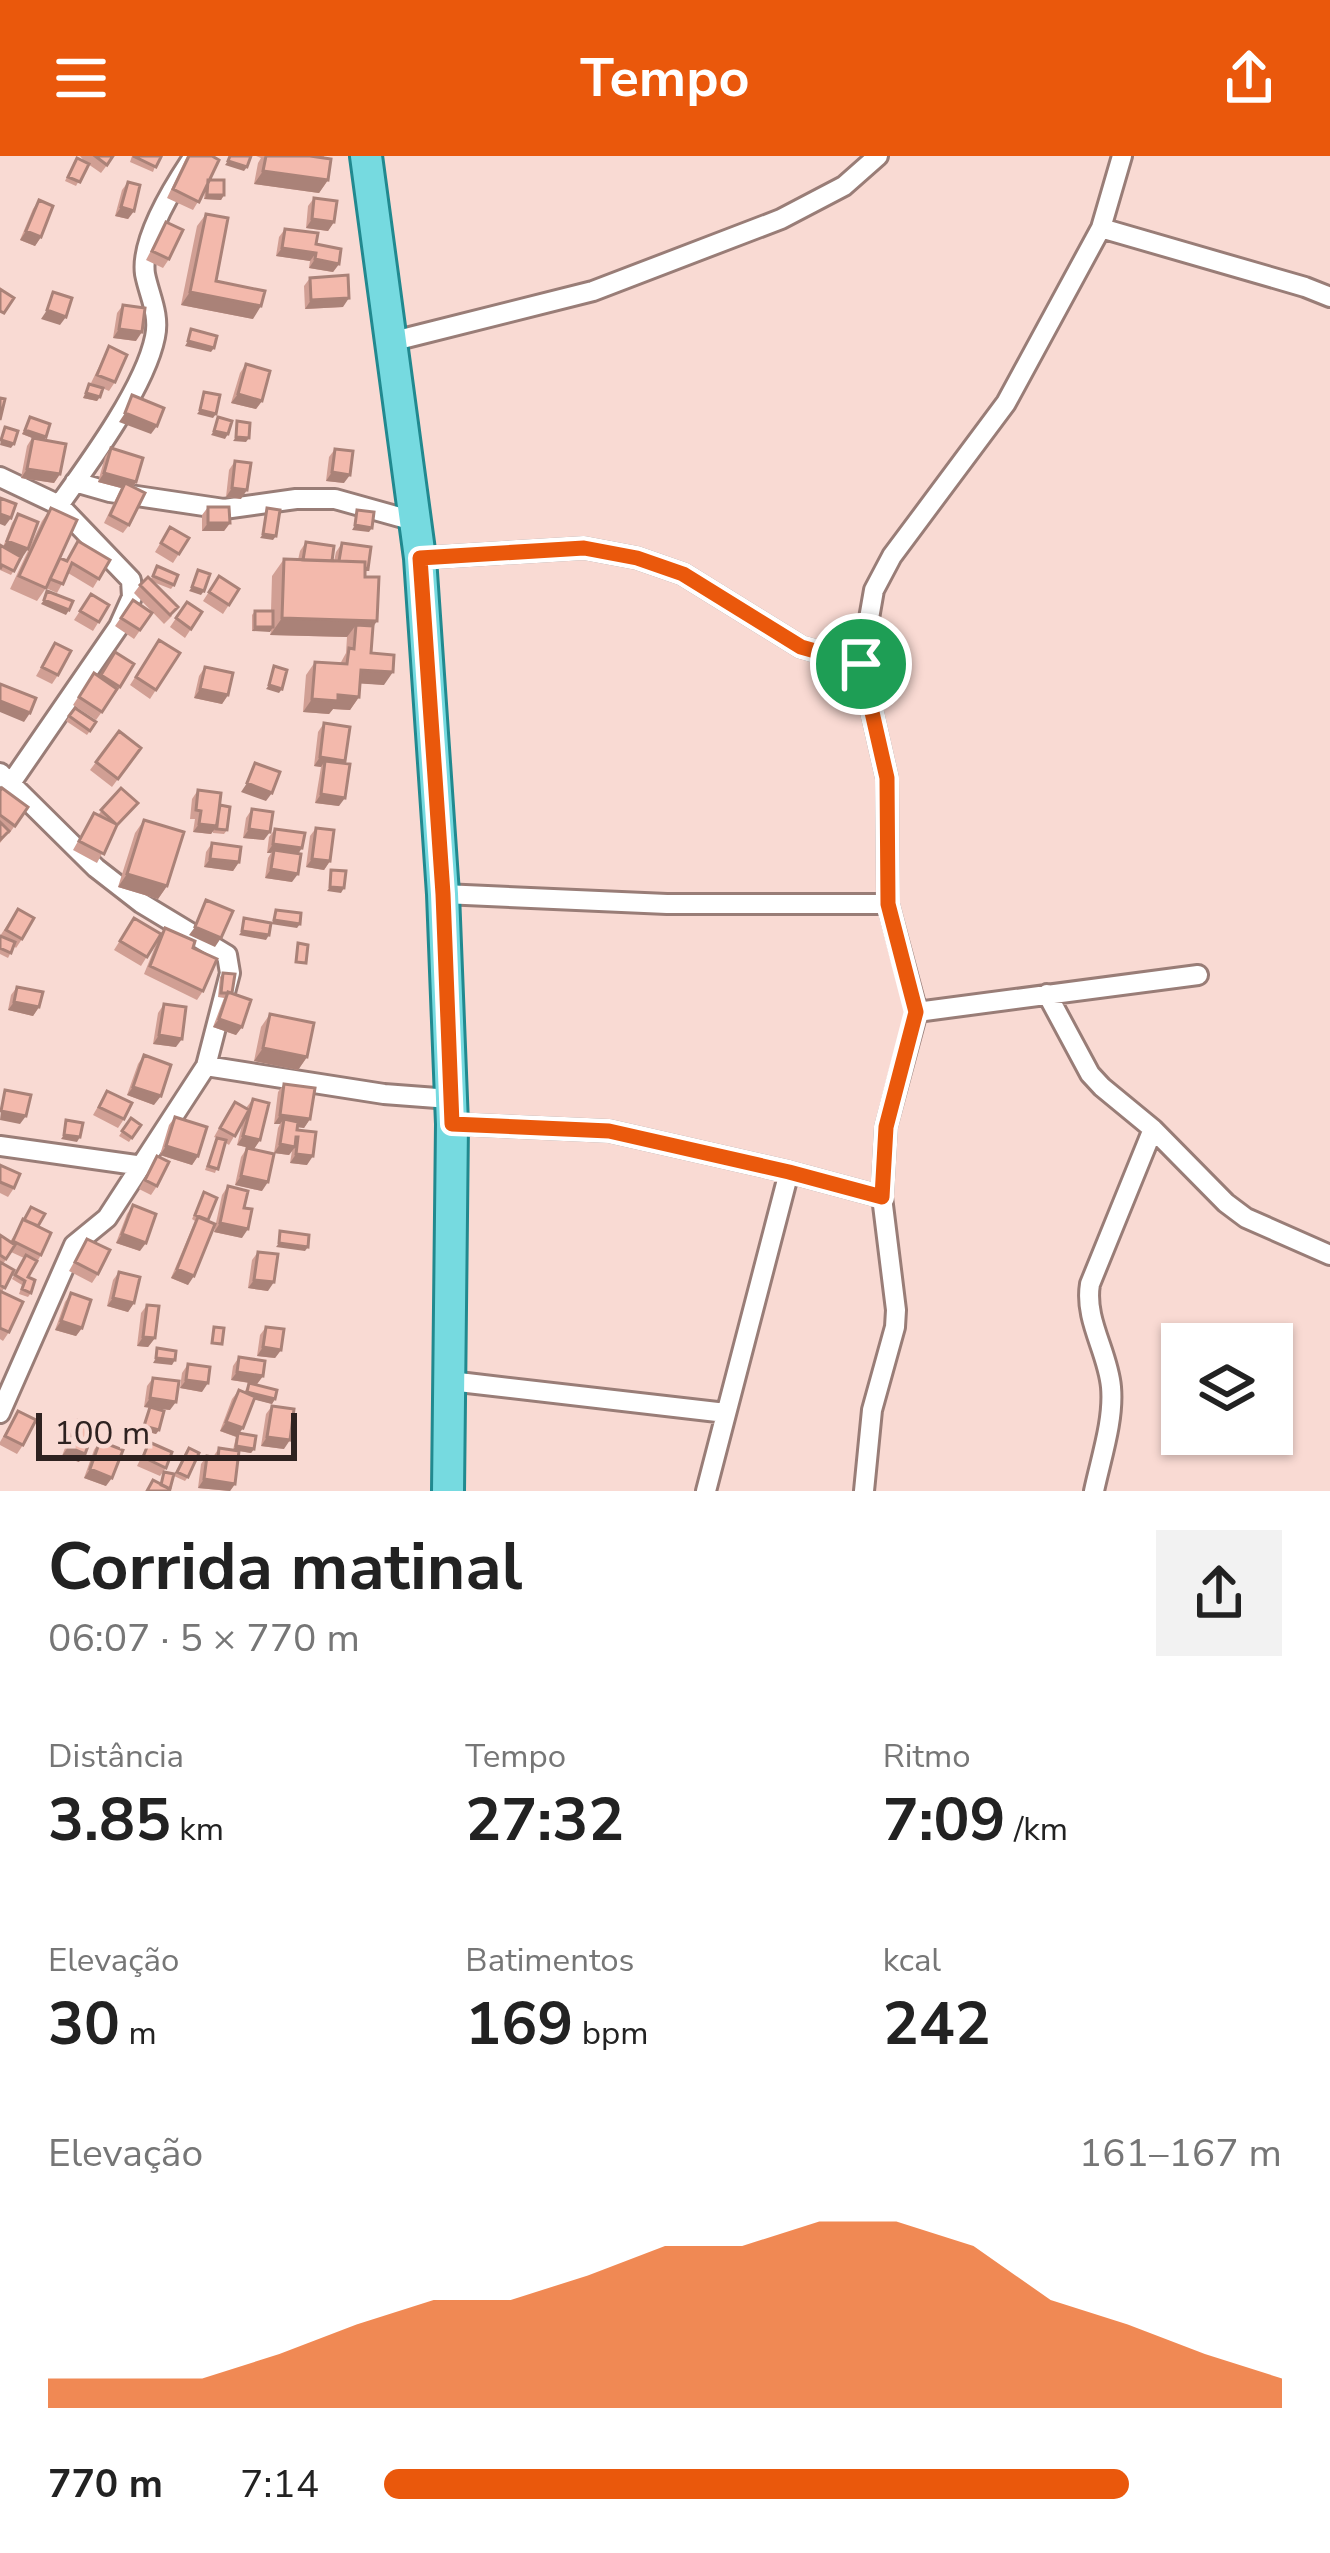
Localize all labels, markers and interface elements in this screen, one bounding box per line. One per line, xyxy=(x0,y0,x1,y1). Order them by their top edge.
text: Tempo xyxy=(580,41,750,115)
icon: menu xyxy=(48,45,114,111)
icon: share xyxy=(1216,45,1282,111)
pin xyxy=(810,613,912,715)
icon: arrive xyxy=(828,631,894,697)
map controls xyxy=(1161,1323,1293,1455)
button: layers xyxy=(1161,1323,1293,1455)
scale bar xyxy=(36,1407,297,1460)
text: 100 m xyxy=(54,1411,150,1456)
text: Corrida matinal xyxy=(48,1522,523,1612)
button: share xyxy=(1156,1530,1282,1656)
text: 06:07 · 5 × 770 m xyxy=(48,1612,360,1665)
text: Distância xyxy=(48,1734,184,1779)
text: Tempo xyxy=(465,1734,566,1779)
text: Ritmo xyxy=(883,1734,971,1779)
text: 3.85 xyxy=(48,1779,171,1861)
text: 27:32 xyxy=(465,1779,624,1861)
text: 7:09 xyxy=(883,1779,1006,1861)
text: km xyxy=(171,1807,224,1852)
text: /km xyxy=(1006,1807,1068,1852)
text: Elevação xyxy=(48,1938,179,1983)
text: Batimentos xyxy=(465,1938,635,1983)
text: kcal xyxy=(883,1938,941,1983)
text: 30 xyxy=(48,1983,120,2065)
text: 169 xyxy=(465,1983,573,2065)
text: 242 xyxy=(883,1983,991,2065)
text: m xyxy=(120,2011,157,2056)
text: bpm xyxy=(573,2011,649,2056)
text: Elevação xyxy=(48,2127,203,2180)
text: 161–167 m xyxy=(1079,2127,1282,2180)
text: 770 m xyxy=(48,2458,163,2511)
text: 7:14 xyxy=(240,2458,319,2511)

